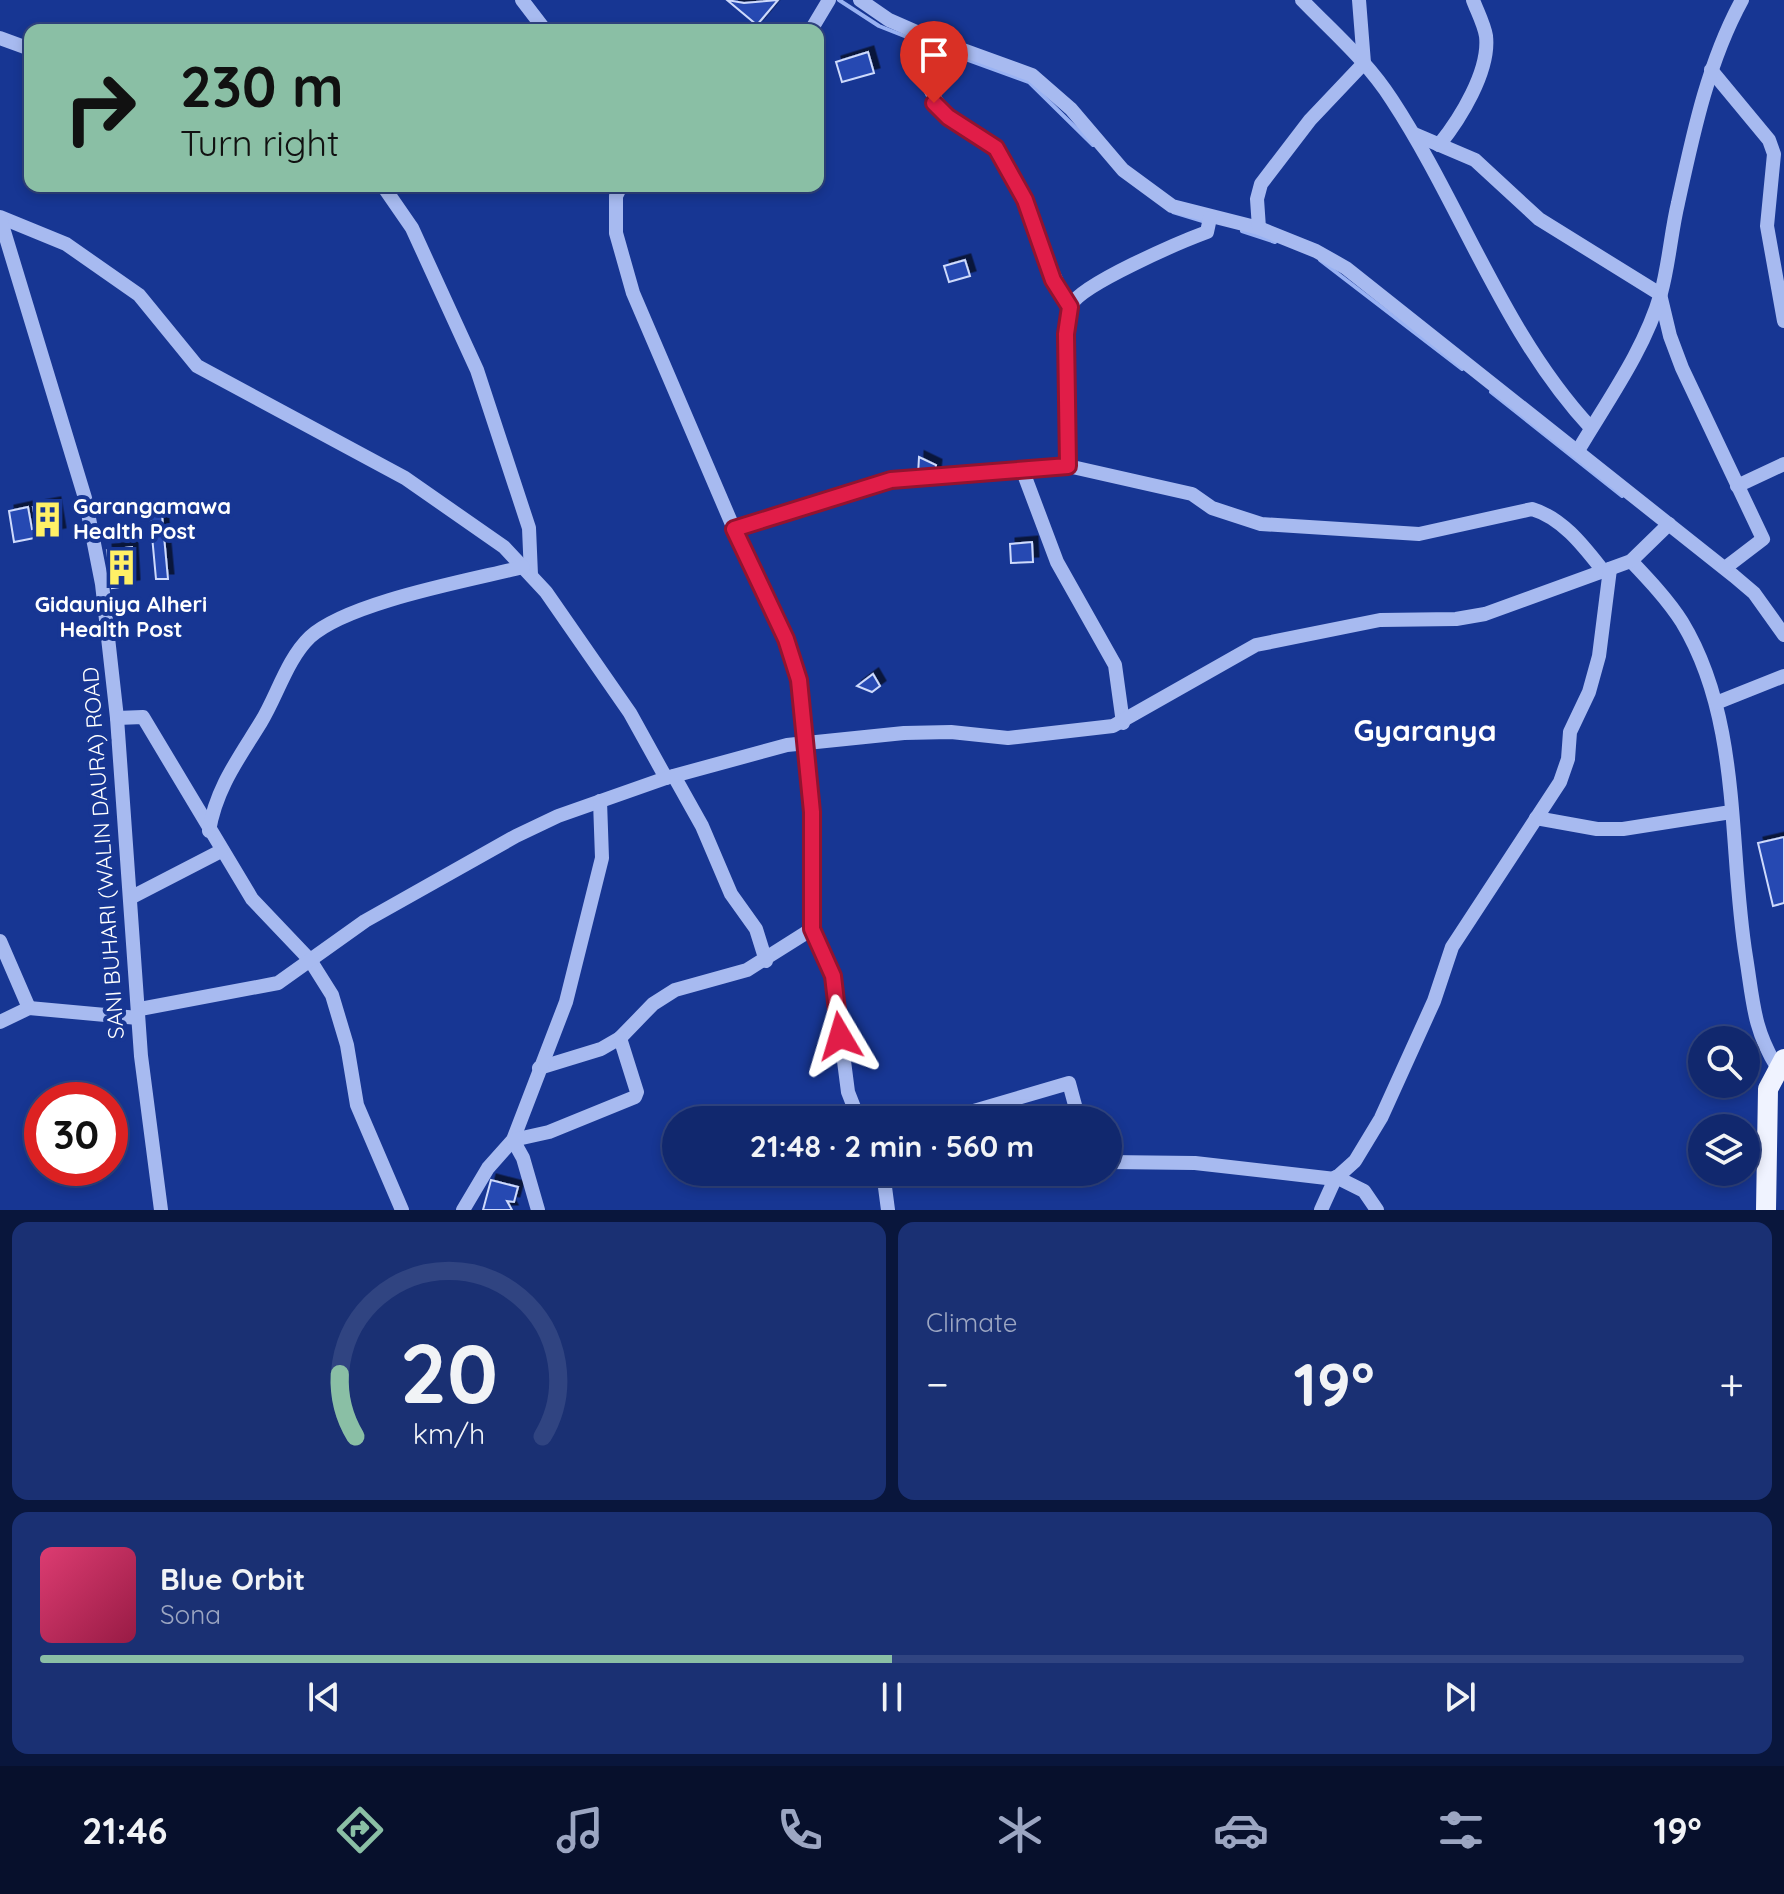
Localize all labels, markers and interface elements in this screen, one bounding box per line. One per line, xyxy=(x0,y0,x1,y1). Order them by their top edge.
pin xyxy=(900,21,968,103)
icon: arrive xyxy=(912,33,956,77)
text: 230 m xyxy=(180,51,344,121)
icon: right xyxy=(48,56,152,160)
text: Turn right xyxy=(180,120,339,165)
place label: Garangamawa Health Post xyxy=(73,492,231,545)
building icon: Garangamawa Health Post xyxy=(28,500,66,538)
building icon: Gidauniya Alheri Health Post xyxy=(102,549,140,587)
place label: Gidauniya Alheri Health Post xyxy=(35,590,207,643)
street label: SANI BUHARI (WALIN DAURA) ROAD xyxy=(76,666,130,1040)
district label: Gyaranya xyxy=(1353,711,1497,749)
position arrow xyxy=(798,994,882,1078)
map controls xyxy=(1688,1026,1760,1186)
button: search xyxy=(1688,1026,1760,1098)
speed limit sign: 30 xyxy=(24,1082,128,1186)
button: layers xyxy=(1688,1114,1760,1186)
text: 21:48 · 2 min · 560 m xyxy=(750,1127,1034,1165)
text: Climate xyxy=(926,1306,1017,1339)
text: 20 xyxy=(400,1320,498,1424)
text: 19° xyxy=(1294,1346,1375,1421)
text: − xyxy=(926,1356,949,1411)
text: + xyxy=(1719,1356,1744,1411)
text: km/h xyxy=(413,1415,485,1451)
text: Blue Orbit xyxy=(160,1560,305,1598)
text: Sona xyxy=(160,1598,221,1631)
icon: previous xyxy=(302,1675,346,1719)
icon: pause xyxy=(870,1675,914,1719)
icon: next xyxy=(1438,1675,1482,1719)
icon: directions xyxy=(332,1802,388,1858)
icon: music xyxy=(552,1802,608,1858)
icon: phone xyxy=(772,1802,828,1858)
icon: climate xyxy=(992,1802,1048,1858)
icon: car xyxy=(1213,1802,1269,1858)
icon: filters xyxy=(1433,1802,1489,1858)
text: 21:46 xyxy=(82,1808,168,1853)
text: 19° xyxy=(1653,1808,1702,1853)

